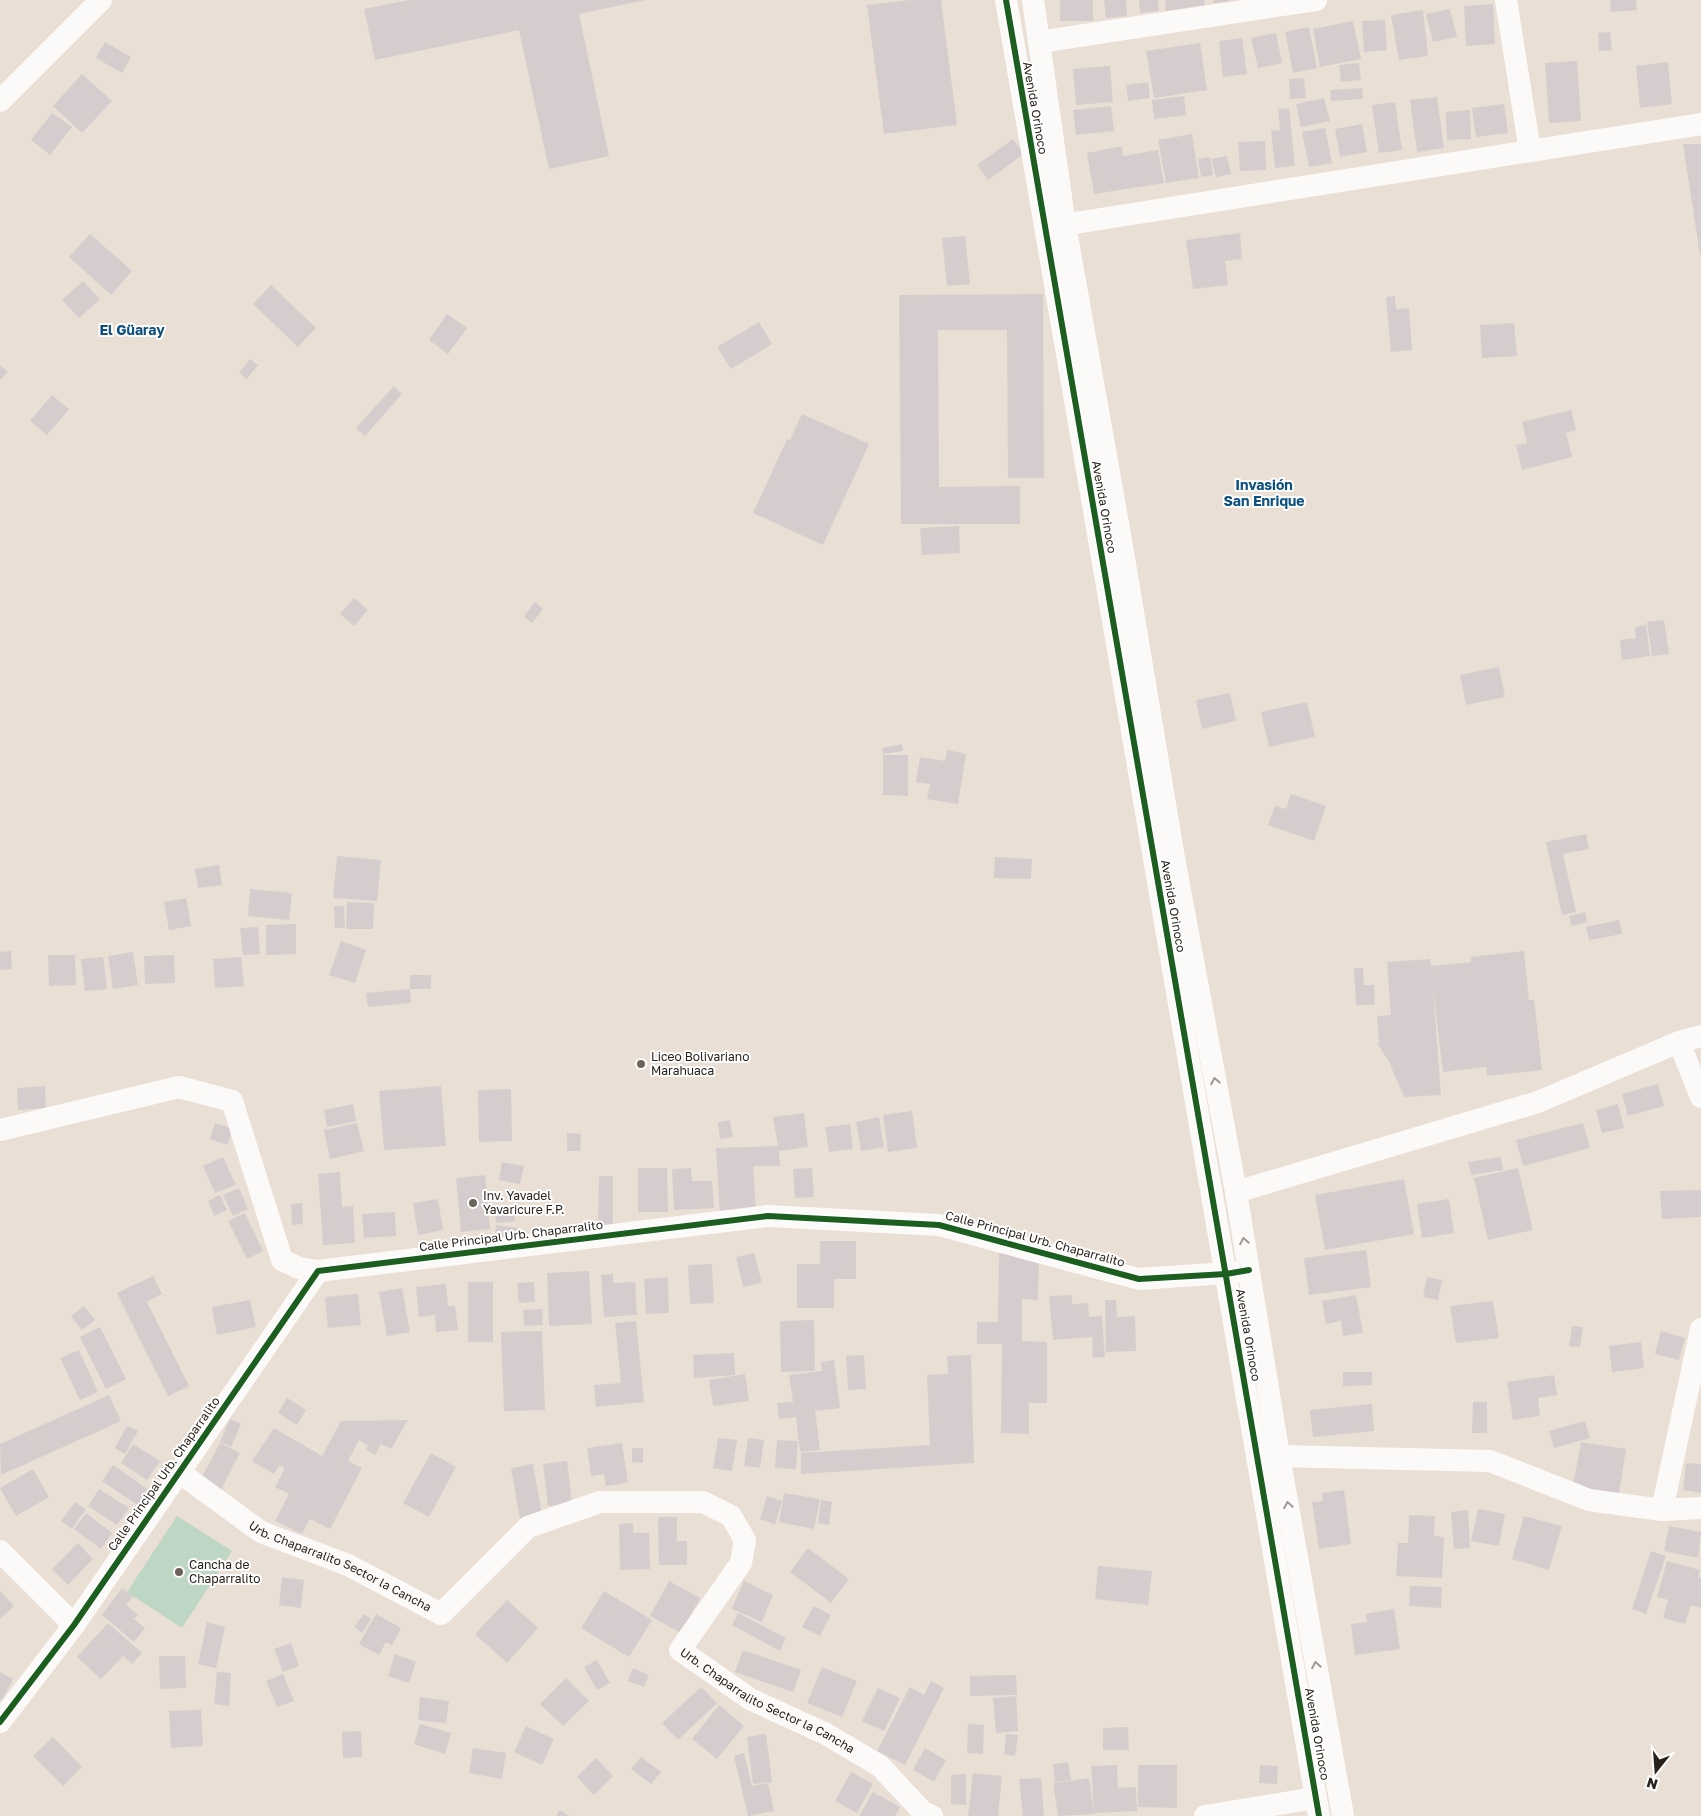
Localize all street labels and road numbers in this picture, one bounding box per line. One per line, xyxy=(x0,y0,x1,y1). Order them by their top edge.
street label: Avenida Orinoco xyxy=(1020,61,1051,155)
street label: Avenida Orinoco xyxy=(1089,460,1120,554)
street label: Avenida Orinoco xyxy=(1158,859,1189,953)
street label: Calle Principal Urb. Chaparralito xyxy=(944,1207,1126,1270)
street label: Calle Principal Urb. Chaparralito xyxy=(418,1217,604,1254)
street label: Avenida Orinoco xyxy=(1233,1288,1264,1382)
street label: Calle Principal Urb. Chaparralito xyxy=(104,1394,223,1554)
street label: Urb. Chaparralito Sector la Cancha xyxy=(246,1518,434,1615)
street label: Urb. Chaparralito Sector la Cancha xyxy=(677,1644,858,1756)
street label: Avenida Orinoco xyxy=(1302,1687,1333,1781)

